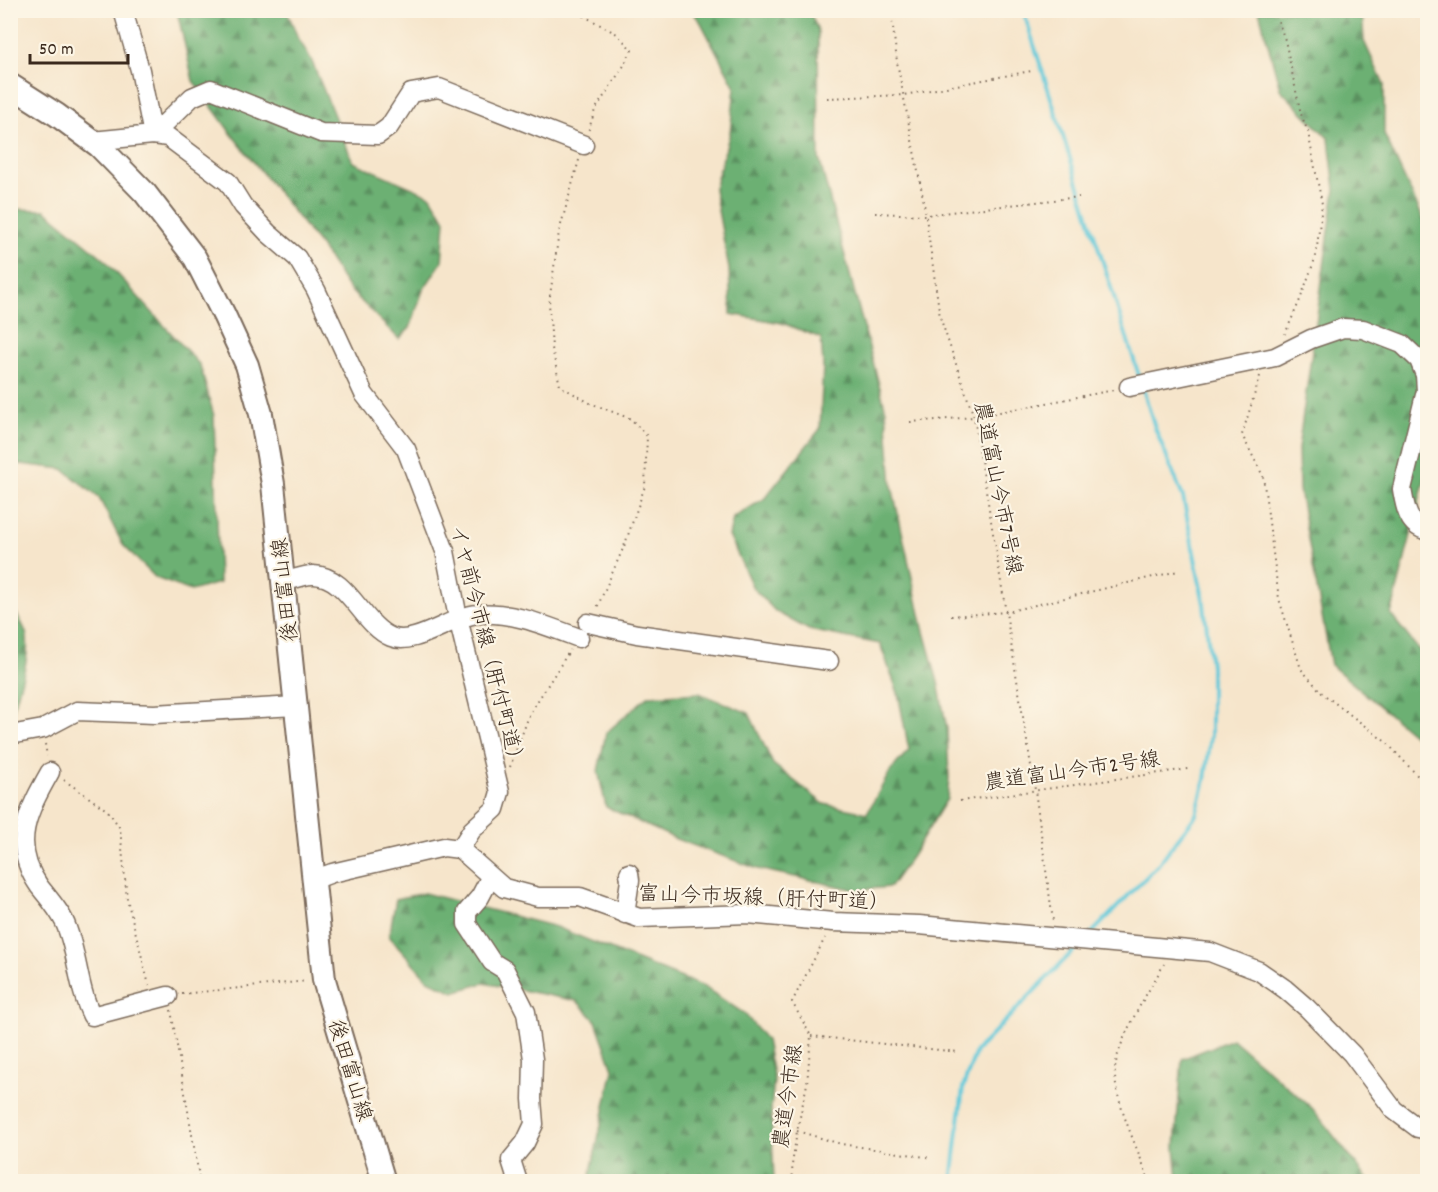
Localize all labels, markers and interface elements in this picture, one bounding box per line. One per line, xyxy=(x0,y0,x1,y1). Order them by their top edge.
scale bar xyxy=(30,27,128,65)
text: 50 m xyxy=(39,38,74,63)
street label: 農道富山今市7号線 xyxy=(965,399,1028,578)
street label: イヤ前今市線（肝付町道） xyxy=(440,522,530,774)
street label: 後田富山線 xyxy=(267,536,307,643)
street label: 農道富山今市2号線 xyxy=(983,746,1162,800)
street label: 富山今市坂線（肝付町道） xyxy=(637,881,890,919)
street label: 後田富山線 xyxy=(318,1016,378,1125)
street label: 農道今市線 xyxy=(768,1042,812,1150)

